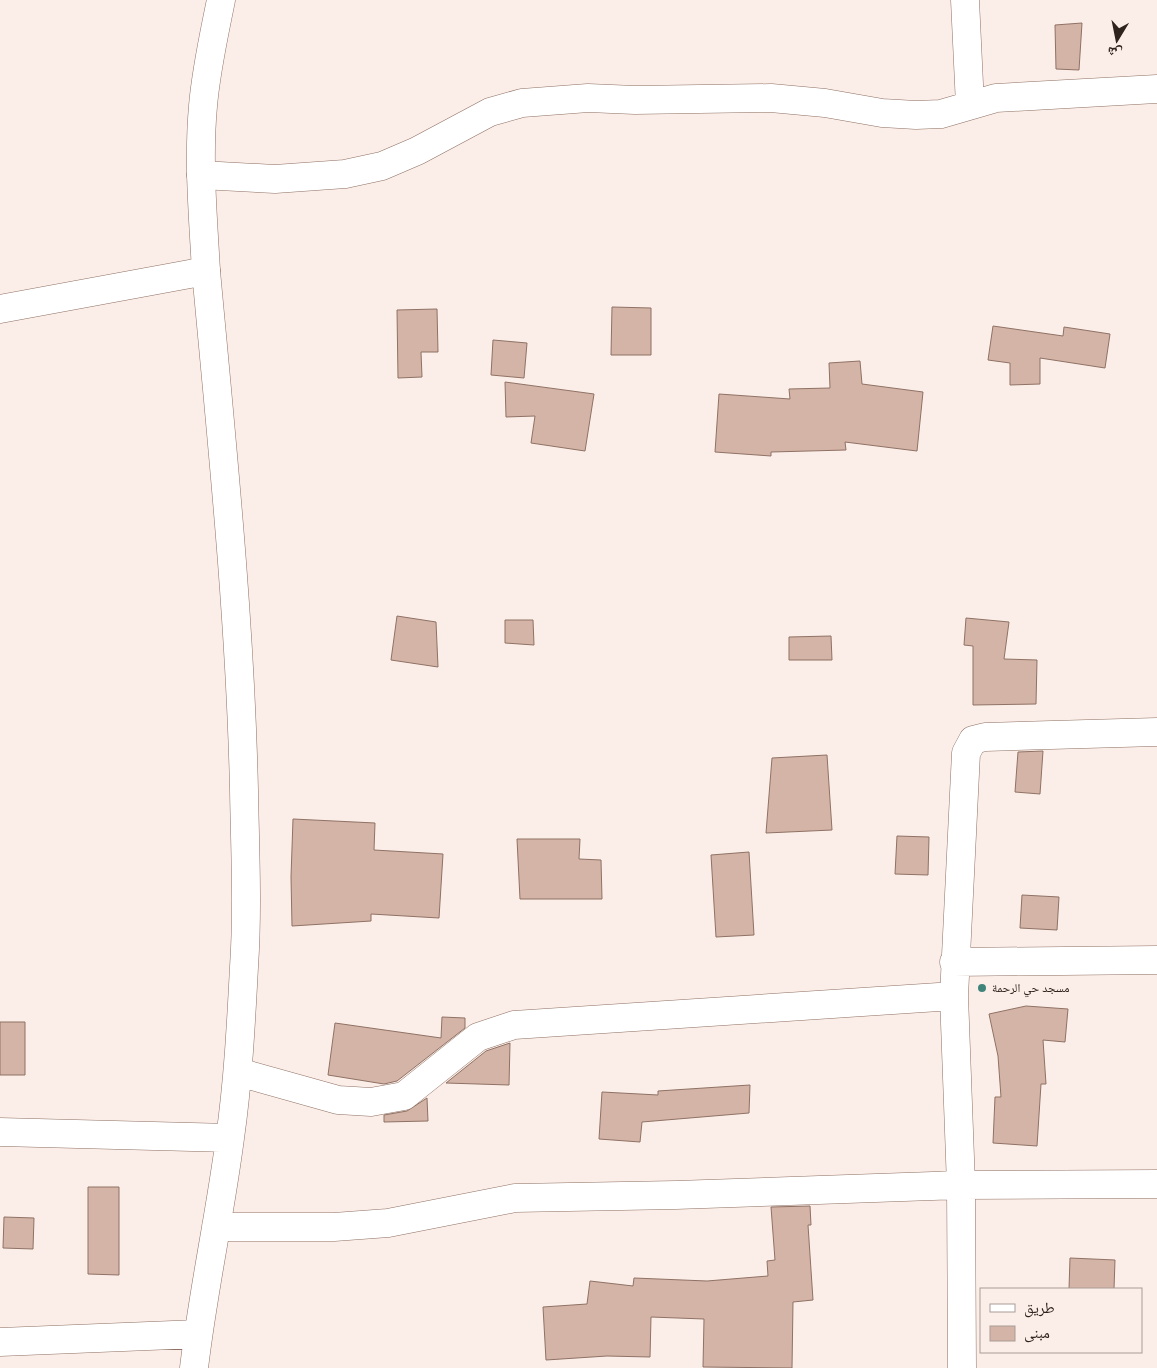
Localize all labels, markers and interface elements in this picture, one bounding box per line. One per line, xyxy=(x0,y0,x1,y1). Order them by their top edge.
north arrow xyxy=(1092,15,1142,65)
text: ش xyxy=(1106,43,1124,62)
place label: مسجد حي الرحمة xyxy=(992,981,1069,998)
marker: مسجد حي الرحمة xyxy=(976,982,988,994)
legend xyxy=(980,1288,1142,1353)
text: طريق xyxy=(1024,1299,1055,1318)
text: مبنى xyxy=(1024,1324,1050,1343)

